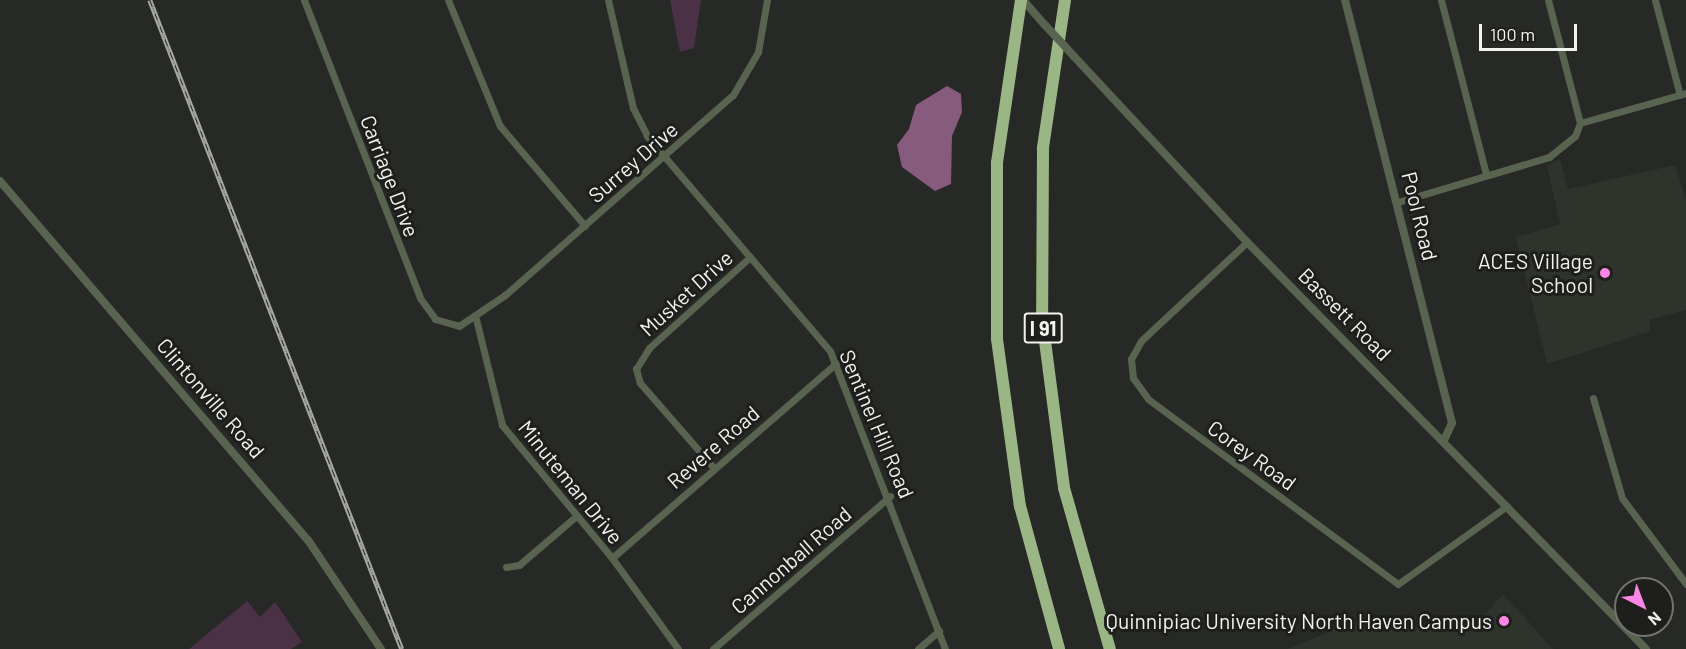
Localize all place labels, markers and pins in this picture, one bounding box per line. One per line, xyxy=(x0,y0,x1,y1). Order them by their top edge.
place label: ACES Village School xyxy=(1478,248,1593,298)
marker: ACES Village School xyxy=(1598,266,1612,280)
place label: Quinnipiac University North Haven Campus xyxy=(1106,608,1492,634)
marker: Quinnipiac University North Haven Campus xyxy=(1497,614,1511,628)

